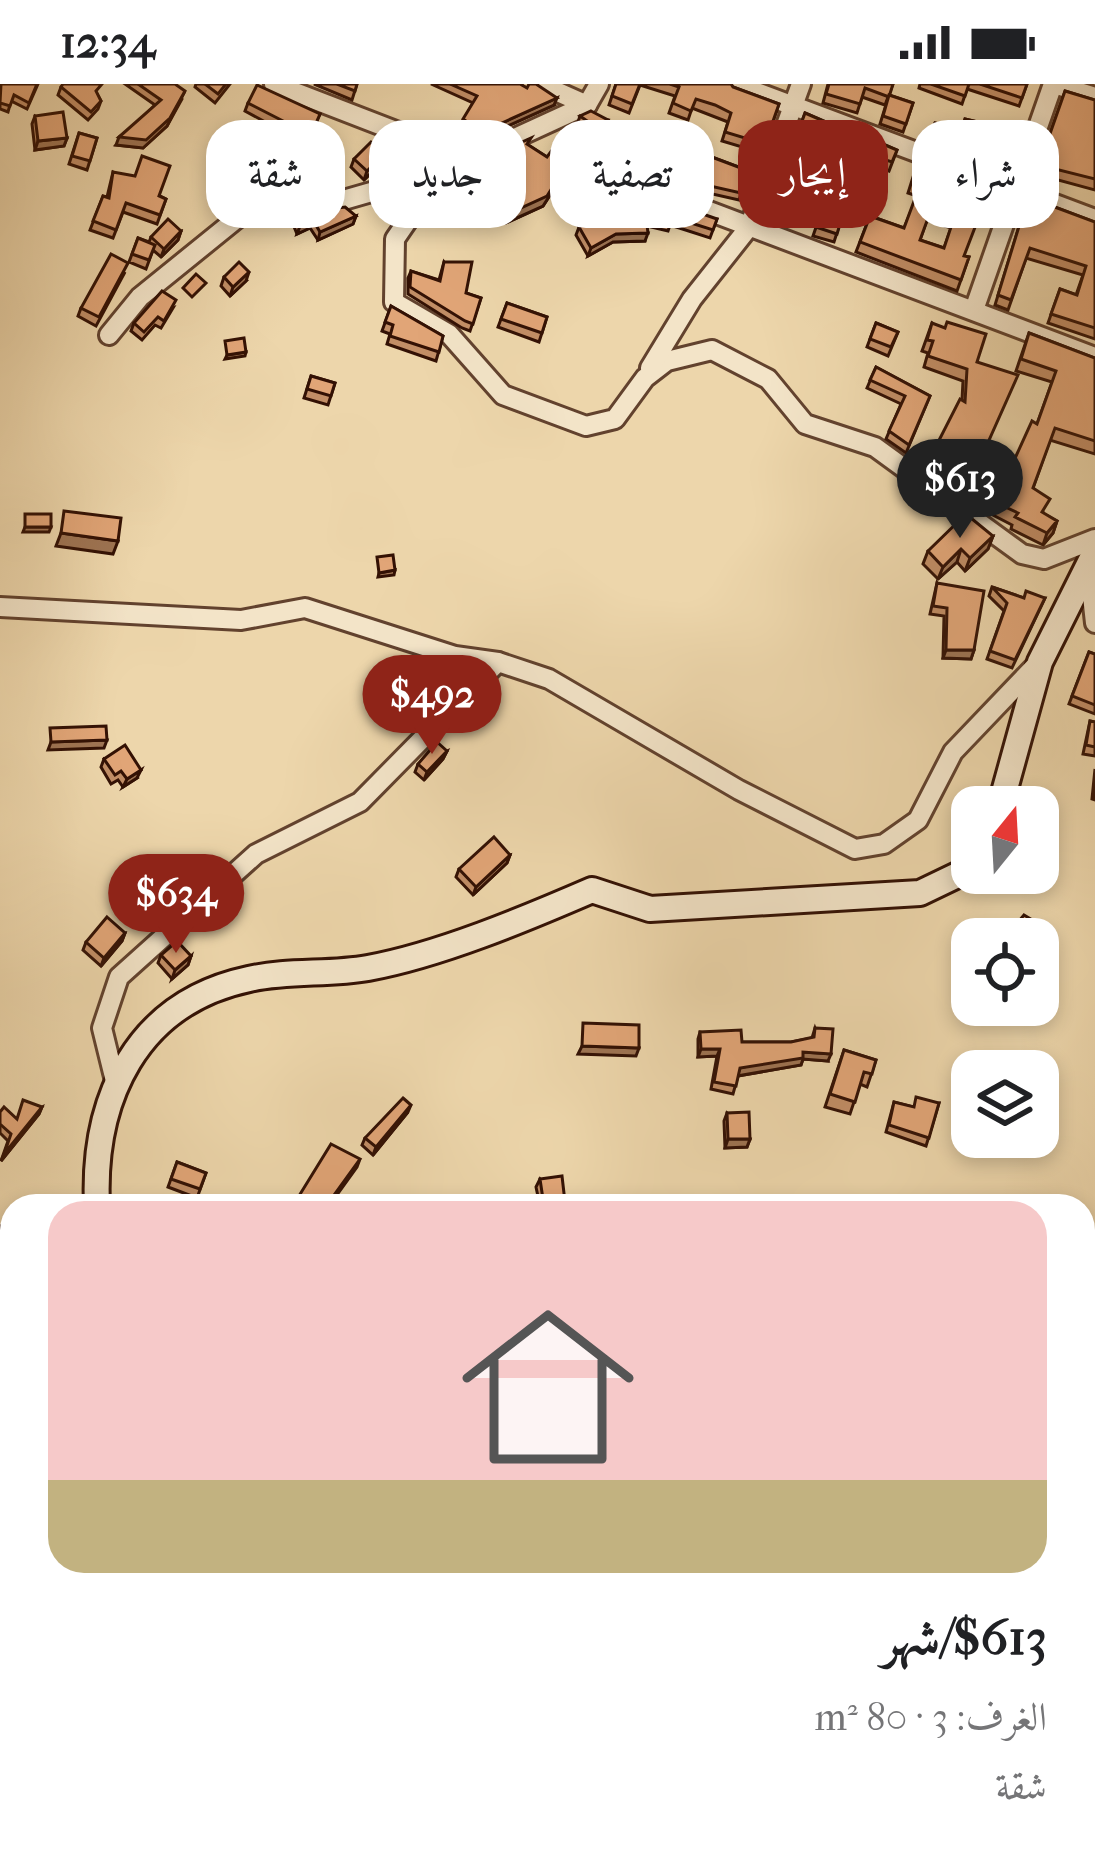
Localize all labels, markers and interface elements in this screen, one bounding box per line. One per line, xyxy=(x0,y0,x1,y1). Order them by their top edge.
text: 12:34 xyxy=(60,16,155,69)
chip: شقة xyxy=(206,120,345,228)
chip: جديد xyxy=(369,120,526,228)
chip: تصفية xyxy=(550,120,714,228)
chip: إيجار xyxy=(738,120,888,228)
chip: شراء xyxy=(912,120,1059,228)
pin: $613 xyxy=(889,439,1031,541)
text: $613 xyxy=(924,455,996,501)
pin: $492 xyxy=(361,655,503,757)
text: $492 xyxy=(390,671,475,717)
north arrow xyxy=(951,786,1059,894)
map controls xyxy=(951,786,1059,1158)
pin: $634 xyxy=(105,854,247,956)
text: $634 xyxy=(135,870,217,916)
button: locate xyxy=(951,918,1059,1026)
button: layers xyxy=(951,1050,1059,1158)
icon: home xyxy=(440,1279,656,1495)
text: $613/شهر xyxy=(882,1607,1047,1667)
text: الغرف: 3 · 80 m² xyxy=(814,1694,1047,1740)
text: شقة xyxy=(995,1763,1047,1809)

